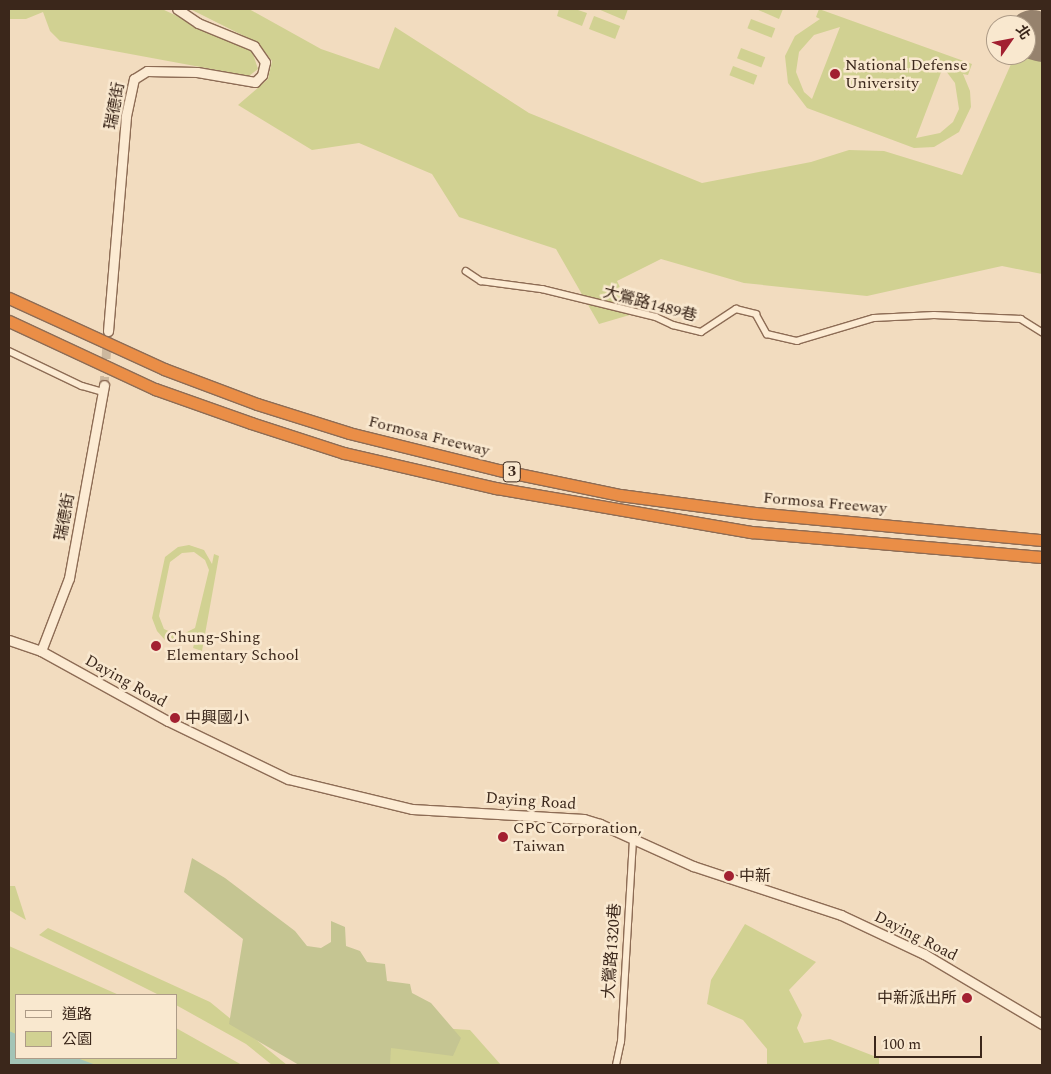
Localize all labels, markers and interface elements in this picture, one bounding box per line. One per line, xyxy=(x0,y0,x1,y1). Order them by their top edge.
north arrow xyxy=(986,15,1036,65)
text: 北 xyxy=(1011,21,1036,44)
place label: National Defense University xyxy=(845,55,968,93)
marker: National Defense University xyxy=(829,68,841,80)
street label: 瑞德街 xyxy=(101,81,129,131)
street label: 大鶯路1489巷 xyxy=(601,282,699,326)
street label: Formosa Freeway xyxy=(366,412,492,460)
road number: 3 xyxy=(502,460,522,484)
street label: Formosa Freeway xyxy=(762,488,888,518)
street label: 瑞德街 xyxy=(51,492,79,542)
place label: Chung-Shing Elementary School xyxy=(166,627,299,665)
marker: Chung-Shing Elementary School xyxy=(150,640,162,652)
street label: Daying Road xyxy=(82,651,170,711)
place label: 中興國小 xyxy=(185,708,249,728)
marker: 中興國小 xyxy=(169,712,181,724)
street label: Daying Road xyxy=(485,788,577,814)
place label: CPC Corporation, Taiwan xyxy=(513,818,642,856)
marker: CPC Corporation, Taiwan xyxy=(497,831,509,843)
place label: 中新 xyxy=(739,866,771,886)
marker: 中新 xyxy=(723,870,735,882)
street label: 大鶯路1320巷 xyxy=(599,902,625,1000)
street label: Daying Road xyxy=(871,907,961,965)
place label: 中新派出所 xyxy=(877,988,957,1008)
marker: 中新派出所 xyxy=(961,992,973,1004)
legend xyxy=(15,994,178,1059)
text: 道路 xyxy=(62,1003,92,1026)
scale bar xyxy=(876,1026,984,1058)
text: 公園 xyxy=(62,1028,92,1051)
text: 100 m xyxy=(882,1033,921,1056)

